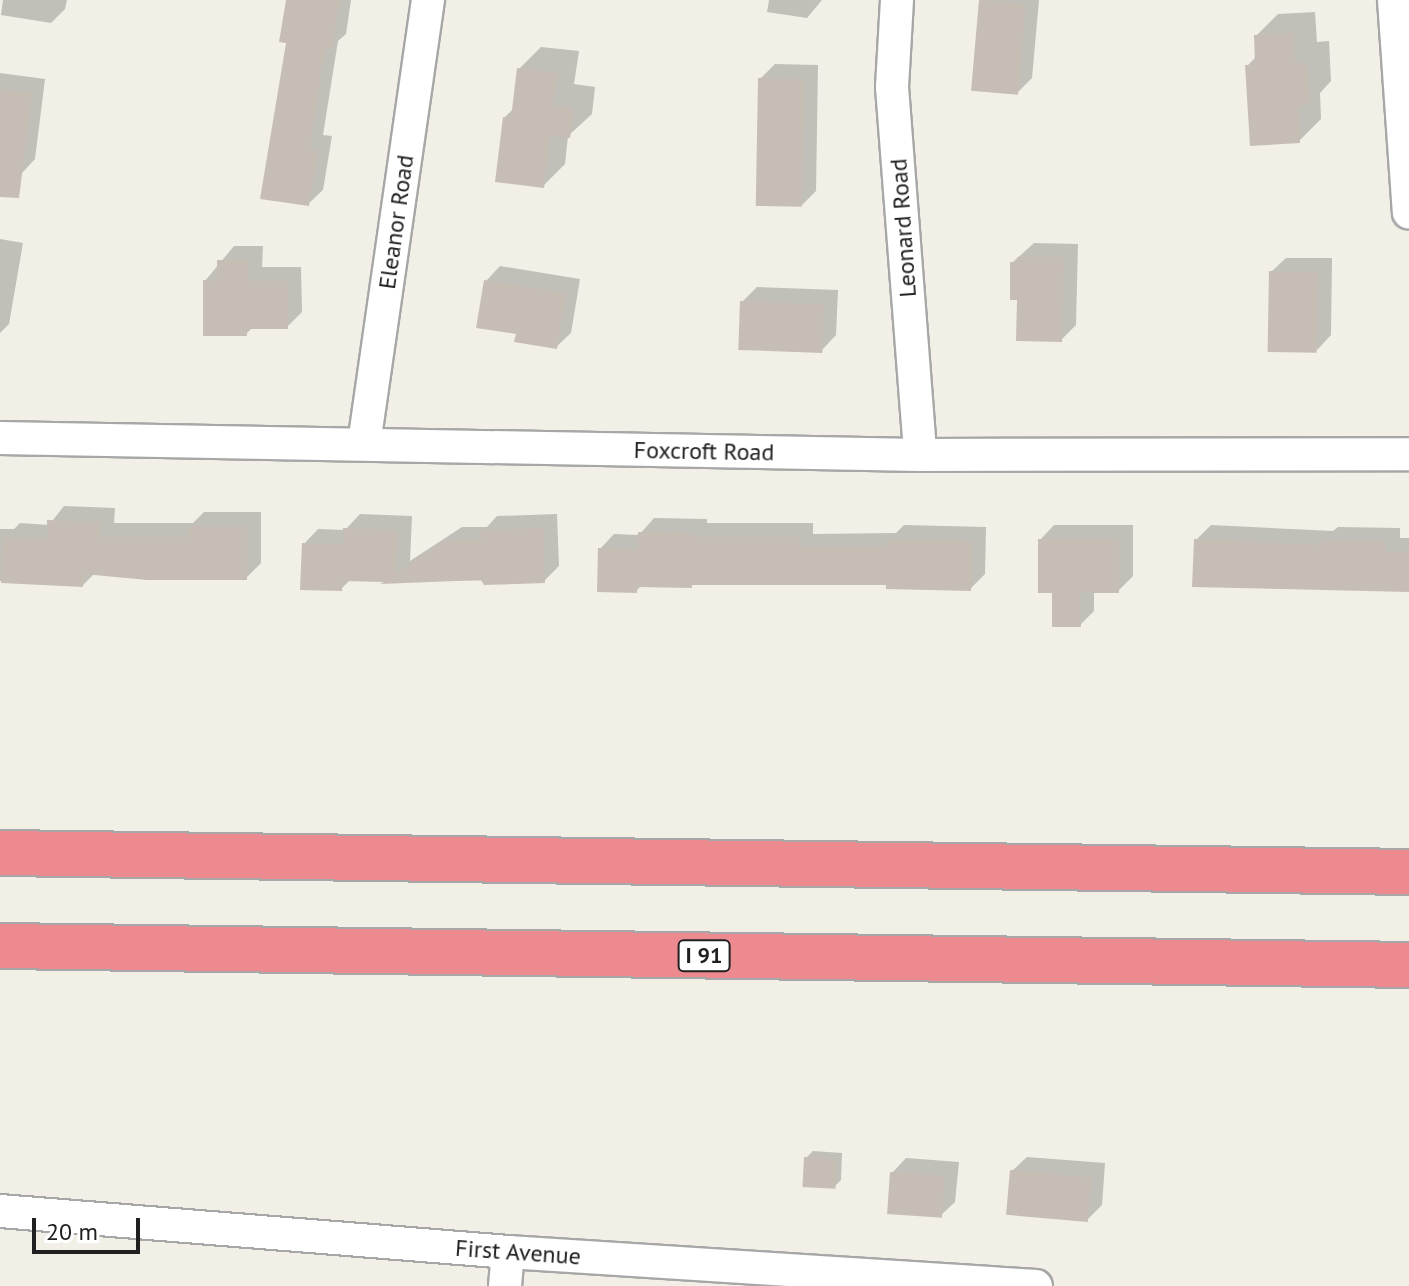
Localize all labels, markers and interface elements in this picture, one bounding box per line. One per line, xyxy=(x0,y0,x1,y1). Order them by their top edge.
street label: Eleanor Road xyxy=(372,153,420,291)
street label: Leonard Road xyxy=(884,158,922,298)
street label: Foxcroft Road xyxy=(633,435,775,467)
road number: I 91 xyxy=(676,938,732,974)
scale bar xyxy=(36,1202,144,1252)
text: 20 m xyxy=(46,1216,98,1247)
street label: First Avenue xyxy=(454,1233,582,1271)

